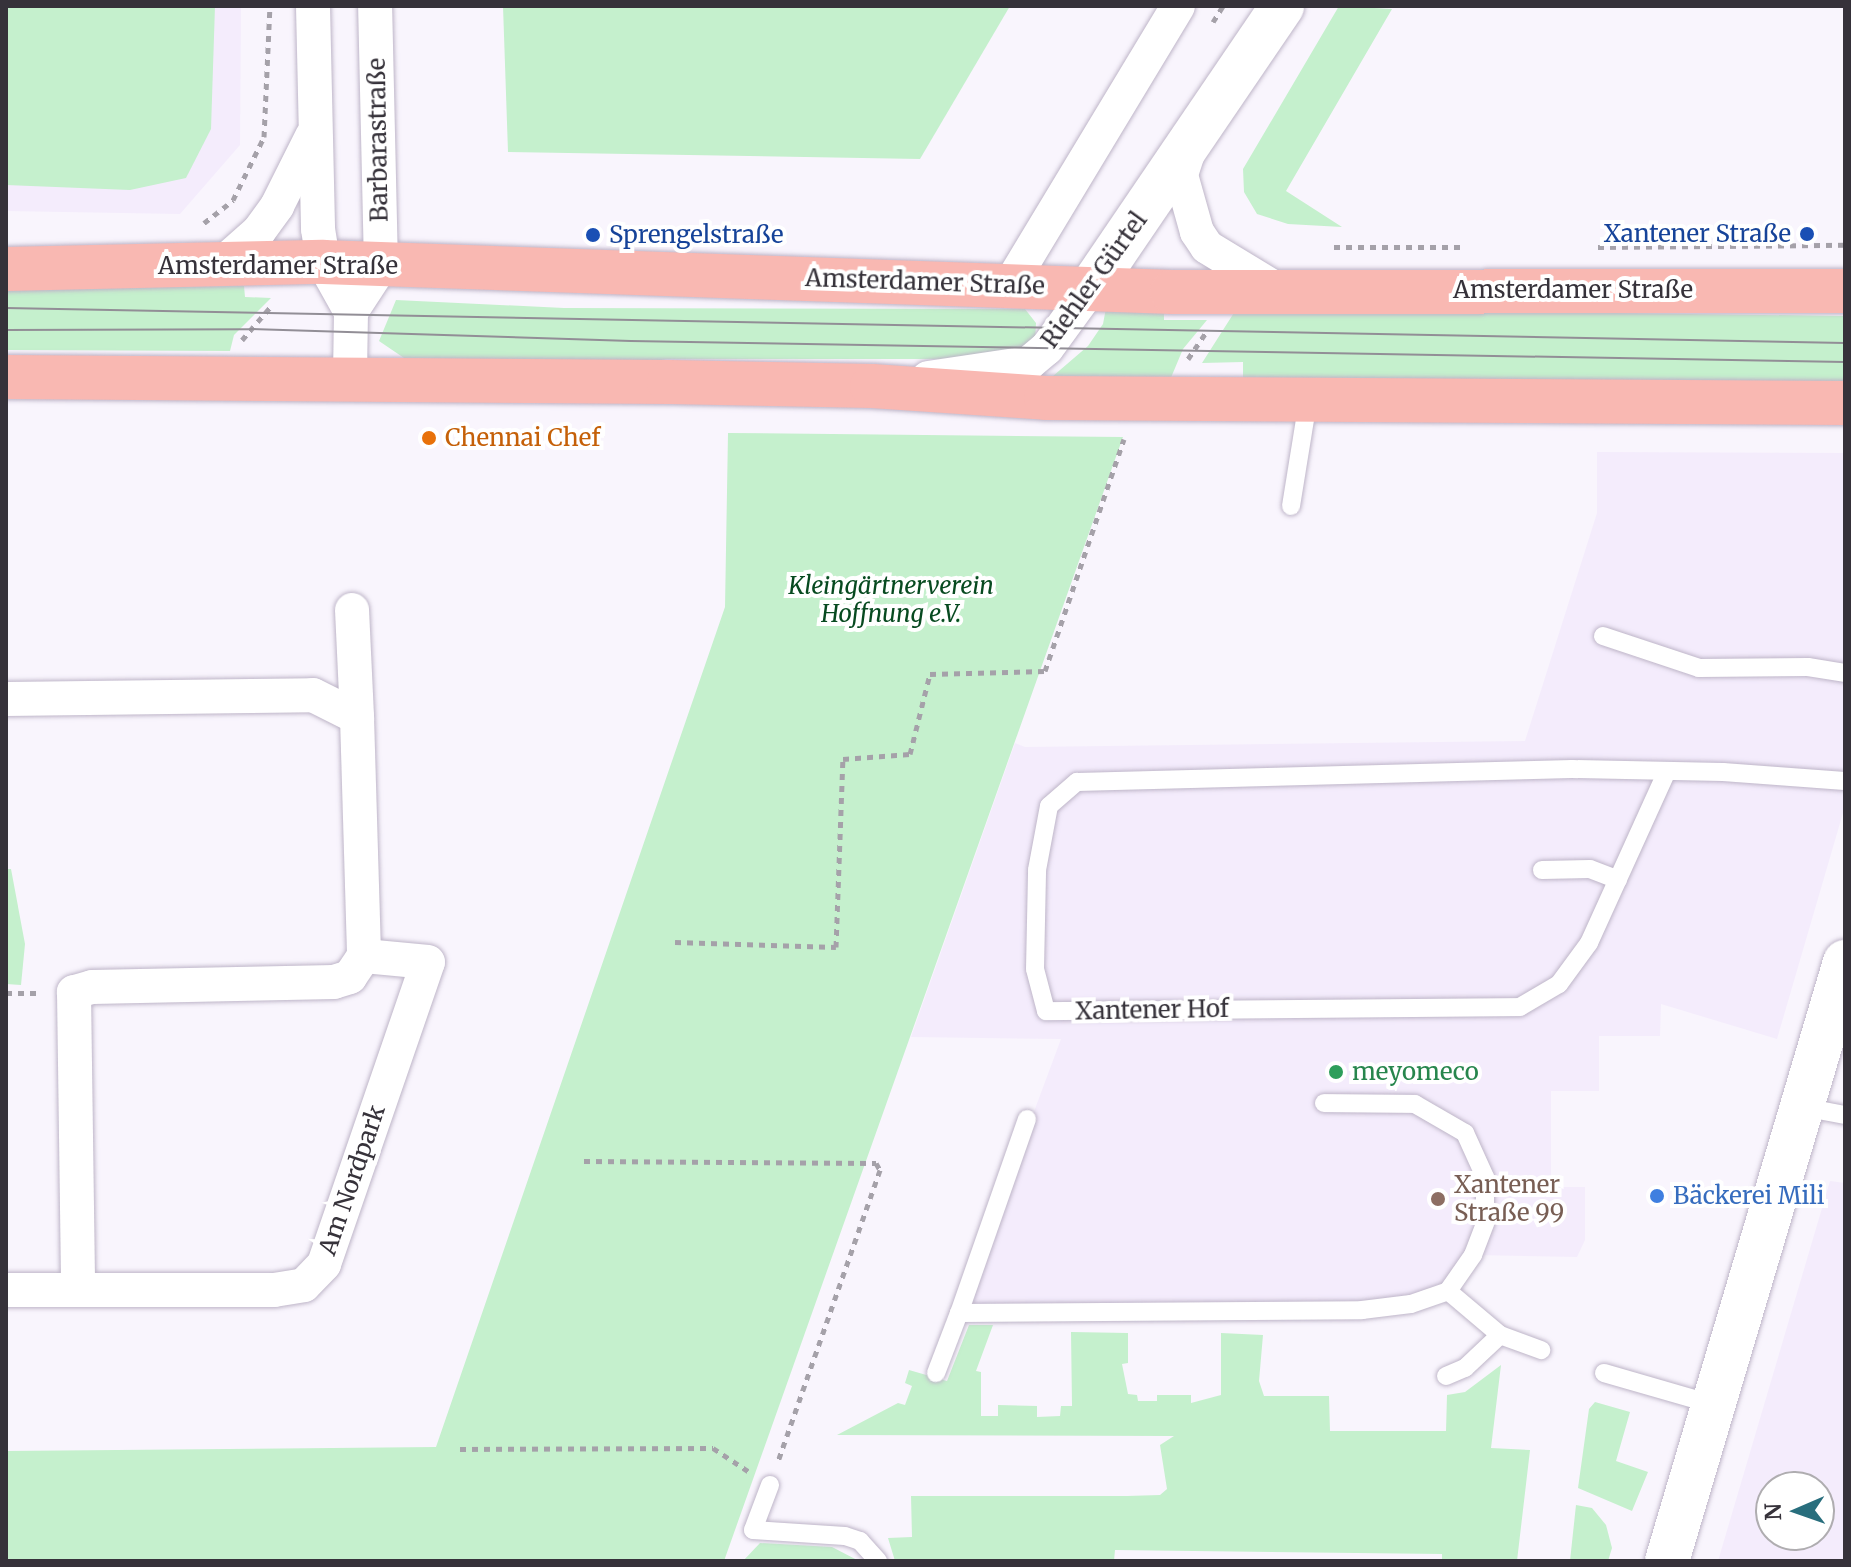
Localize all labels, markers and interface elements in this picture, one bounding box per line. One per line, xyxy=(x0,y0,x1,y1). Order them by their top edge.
street label: Barbarastraße xyxy=(362,58,394,222)
street label: Riehler Gürtel xyxy=(1035,206,1153,354)
place label: Xantener Straße xyxy=(1604,220,1791,248)
place label: Sprengelstraße xyxy=(609,221,783,249)
marker: Xantener Straße xyxy=(1798,225,1816,243)
marker: Sprengelstraße xyxy=(584,226,602,244)
street label: Amsterdamer Straße xyxy=(158,252,398,280)
street label: Amsterdamer Straße xyxy=(805,263,1045,301)
street label: Amsterdamer Straße xyxy=(1453,276,1693,304)
place label: Chennai Chef xyxy=(445,424,600,452)
marker: Chennai Chef xyxy=(420,429,438,447)
park label: Kleingärtnerverein Hoffnung e.V. xyxy=(788,572,994,628)
street label: Xantener Hof xyxy=(1075,994,1229,1026)
place label: meyomeco xyxy=(1352,1058,1479,1086)
marker: meyomeco xyxy=(1327,1063,1345,1081)
street label: Am Nordpark xyxy=(313,1101,391,1259)
place label: Xantener Straße 99 xyxy=(1454,1171,1564,1227)
place label: Bäckerei Mili xyxy=(1673,1182,1825,1210)
marker: Bäckerei Mili xyxy=(1648,1187,1666,1205)
marker: Xantener Straße 99 xyxy=(1429,1190,1447,1208)
north arrow xyxy=(1755,1471,1835,1551)
text: N xyxy=(1759,1503,1787,1521)

